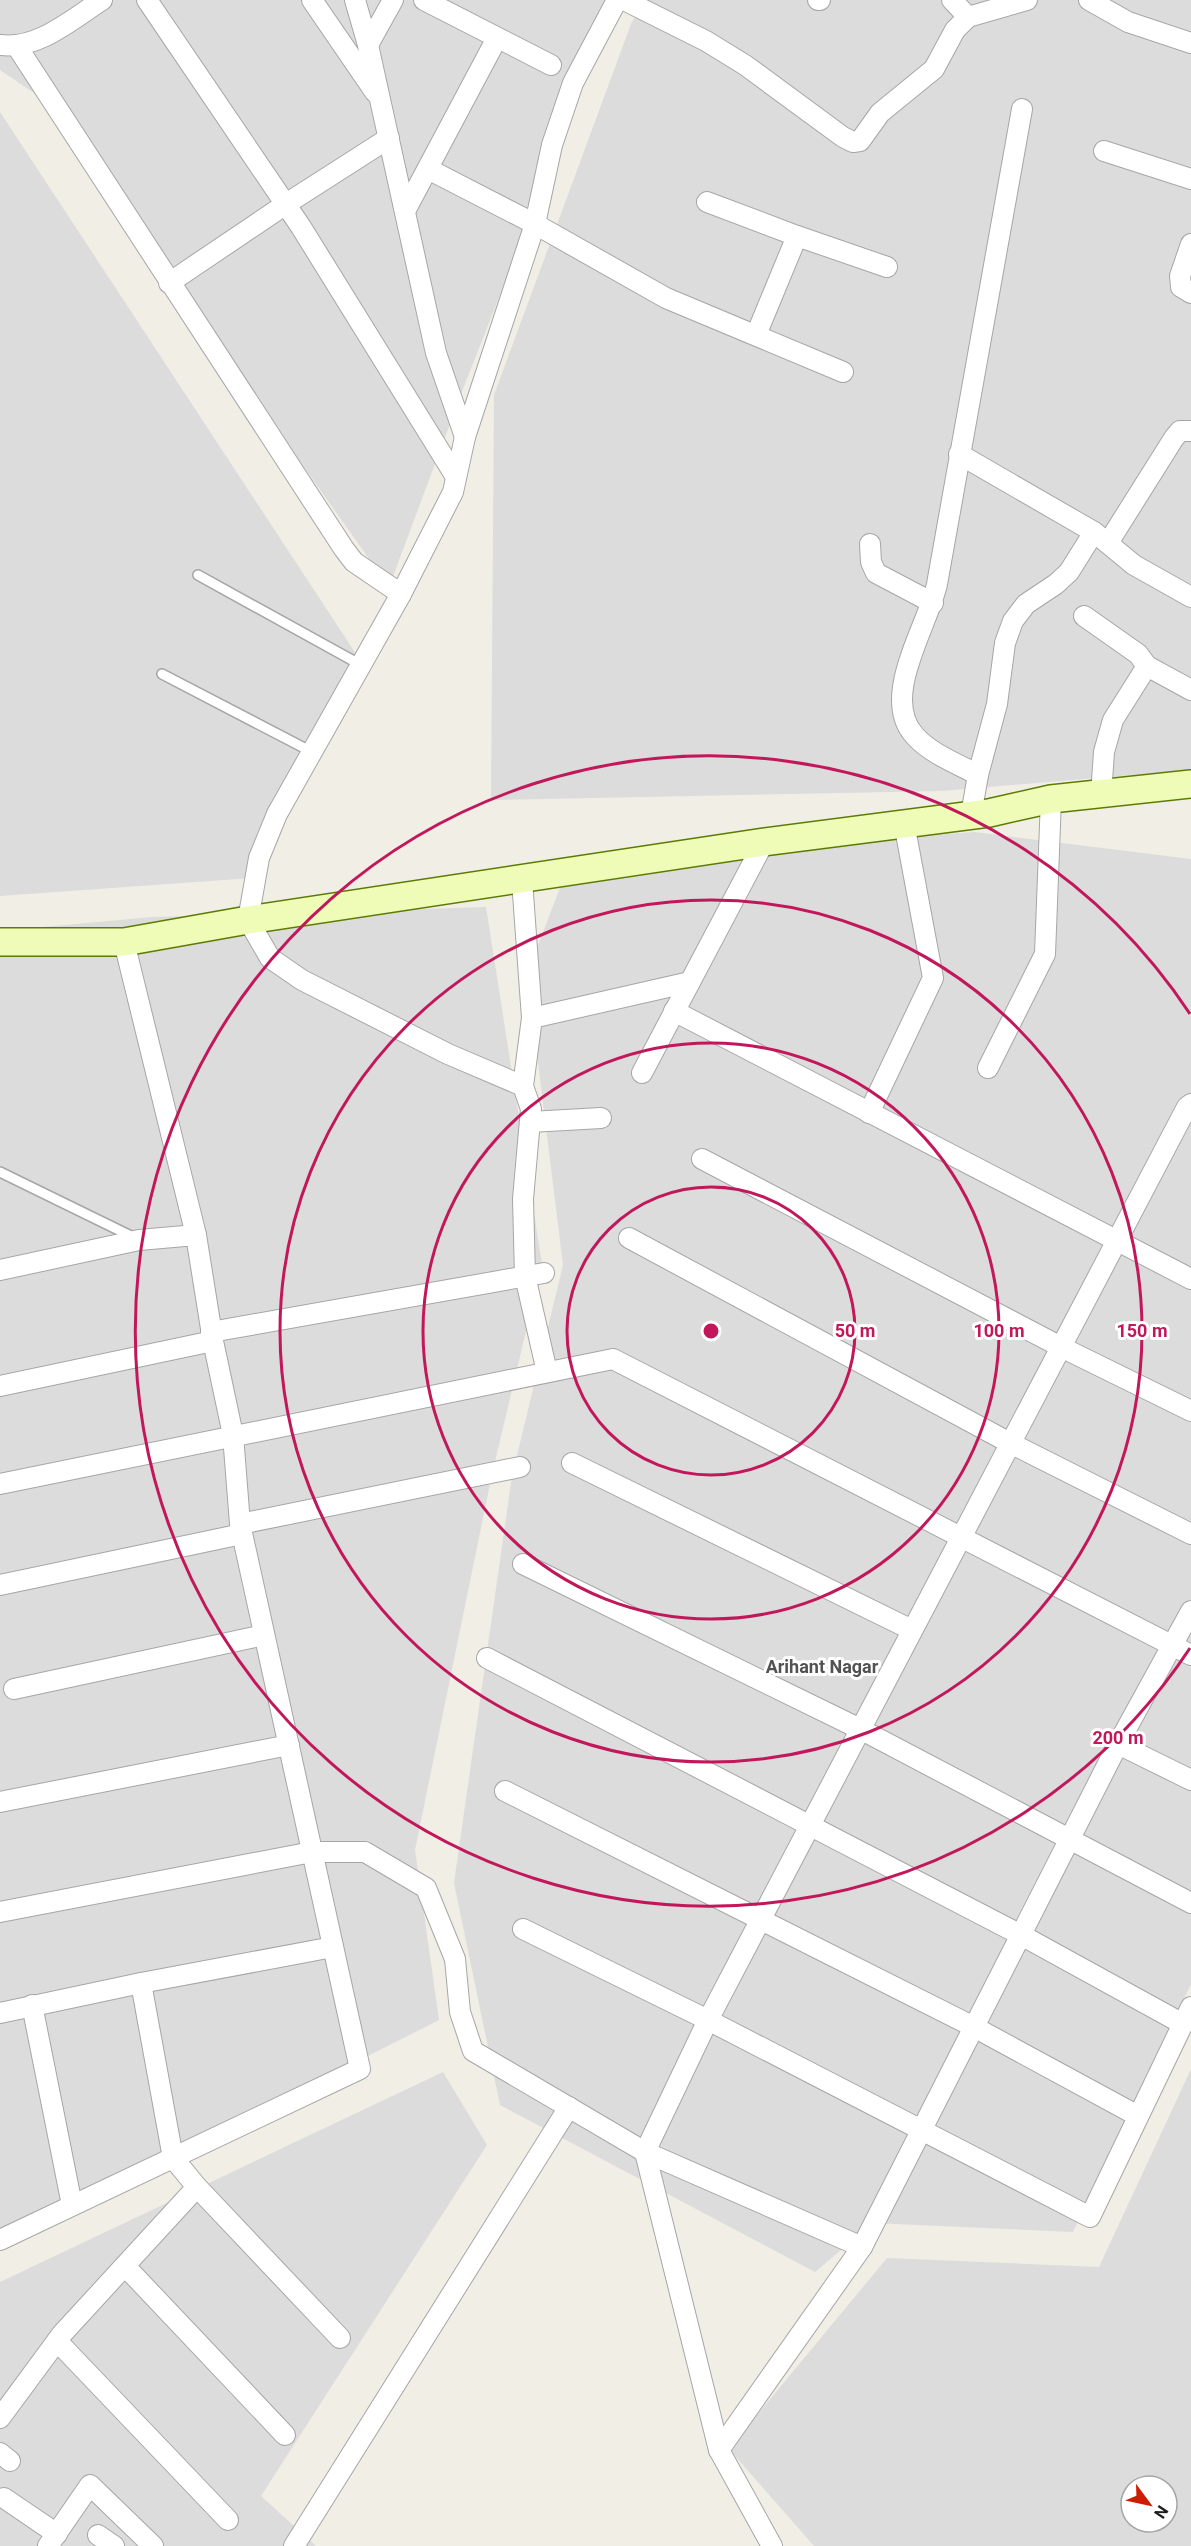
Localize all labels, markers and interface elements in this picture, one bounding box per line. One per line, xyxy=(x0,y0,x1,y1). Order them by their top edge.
text: 50 m xyxy=(835,1320,875,1341)
text: 100 m xyxy=(973,1320,1025,1341)
text: 150 m xyxy=(1116,1320,1168,1341)
centre of rings xyxy=(701,1321,721,1341)
district label: Arihant Nagar xyxy=(766,1656,879,1677)
text: 200 m xyxy=(1092,1727,1144,1748)
north arrow xyxy=(1119,2474,1179,2534)
text: N xyxy=(1150,2502,1172,2522)

